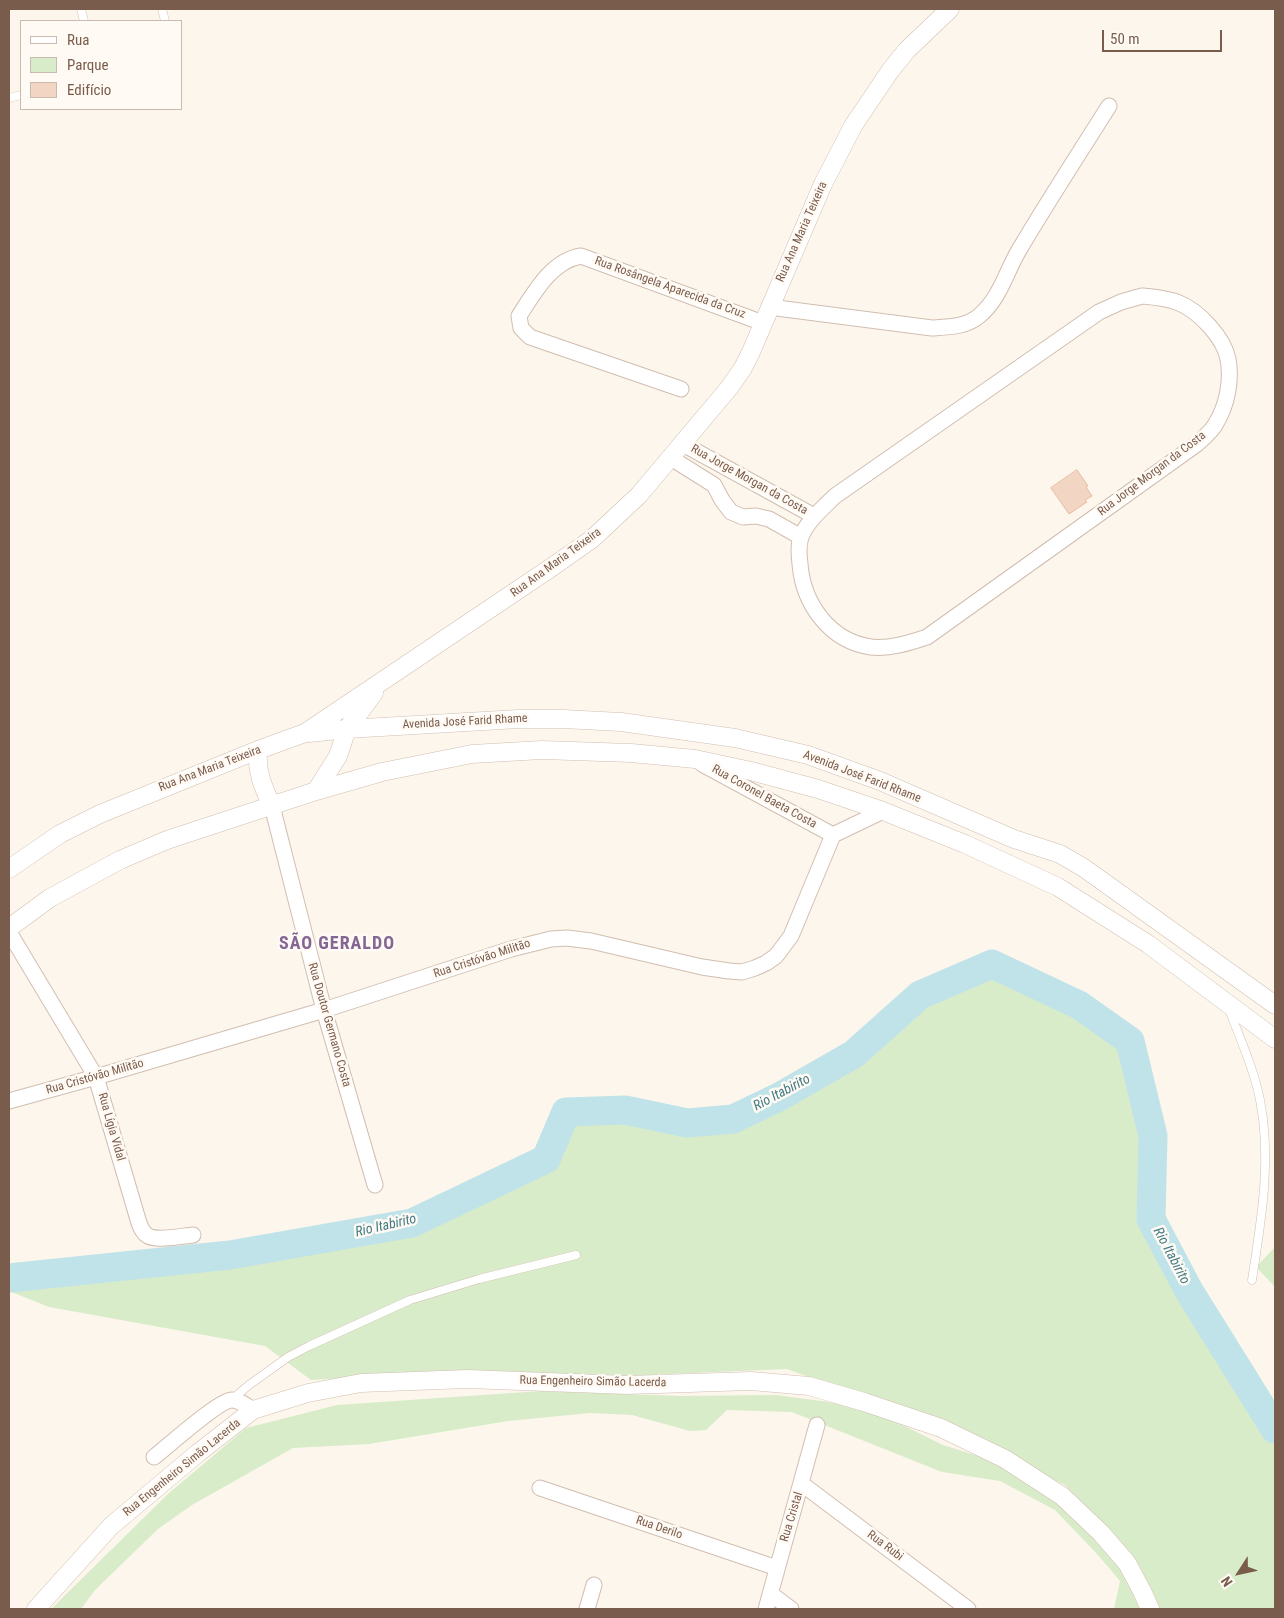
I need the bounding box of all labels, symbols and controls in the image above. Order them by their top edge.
legend [20,20,182,110]
scale bar [1104,20,1224,52]
text: 50 m [1110,30,1140,48]
text: Rua [67,31,89,49]
text: Parque [67,56,109,74]
text: Edifício [67,81,111,99]
street label: Rua Ana Maria Teixeira [773,180,831,284]
street label: Rua Rosângela Aparecida da Cruz [593,254,747,322]
street label: Rua Jorge Morgan da Costa [1095,429,1209,519]
street label: Rua Jorge Morgan da Costa [688,442,810,518]
street label: Rua Ana Maria Teixeira [508,525,604,601]
street label: Avenida José Farid Rhame [402,712,528,732]
street label: Rua Ana Maria Teixeira [157,743,263,795]
street label: Avenida José Farid Rhame [801,748,923,806]
street label: Rua Coronel Baeta Costa [709,762,819,832]
district label: SÃO GERALDO [278,933,396,955]
street label: Rua Cristóvão Militão [432,937,532,981]
street label: Rua Doutor Germano Costa [304,961,354,1089]
street label: Rua Cristóvão Militão [44,1056,146,1098]
water label: Rio Itabirito [751,1071,813,1115]
street label: Rua Lígia Vidal [94,1091,128,1163]
water label: Rio Itabirito [354,1211,418,1241]
water label: Rio Itabirito [1149,1225,1193,1287]
street label: Rua Engenheiro Simão Lacerda [520,1374,666,1390]
street label: Rua Engenheiro Simão Lacerda [120,1416,244,1520]
street label: Rua Cristal [778,1490,806,1544]
street label: Rua Derilo [634,1513,684,1543]
street label: Rua Rubi [864,1528,906,1564]
north arrow [1214,1548,1264,1598]
text: N [1218,1574,1236,1590]

